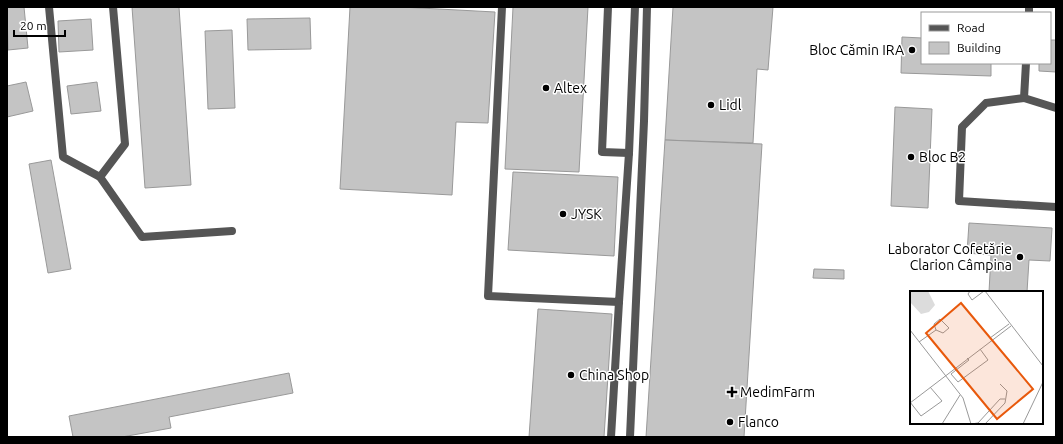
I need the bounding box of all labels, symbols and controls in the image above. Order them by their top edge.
scale bar [14,12,65,38]
legend [921,12,1051,64]
text: 20 m [20,19,47,32]
text: Road [957,21,985,34]
text: Building [957,41,1001,54]
place label: Bloc Cămin IRA [809,42,904,58]
marker: Bloc Cămin IRA [907,45,917,55]
place label: Altex [554,80,587,96]
marker: Altex [541,83,551,93]
place label: Lidl [719,97,742,113]
marker: Lidl [706,100,716,110]
place label: Bloc B2 [919,149,966,165]
marker: Bloc B2 [906,152,916,162]
place label: JYSK [571,206,602,222]
marker: JYSK [558,209,568,219]
place label: Laborator Cofetărie Clarion Câmpina [888,241,1012,273]
marker: Laborator Cofetărie Clarion Câmpina [1015,252,1025,262]
inset map [910,291,1043,424]
place label: China Shop [579,367,649,383]
marker: China Shop [566,370,576,380]
place label: MedimFarm [740,384,815,400]
marker: MedimFarm [727,387,737,397]
place label: Flanco [738,414,779,430]
marker: Flanco [725,417,735,427]

